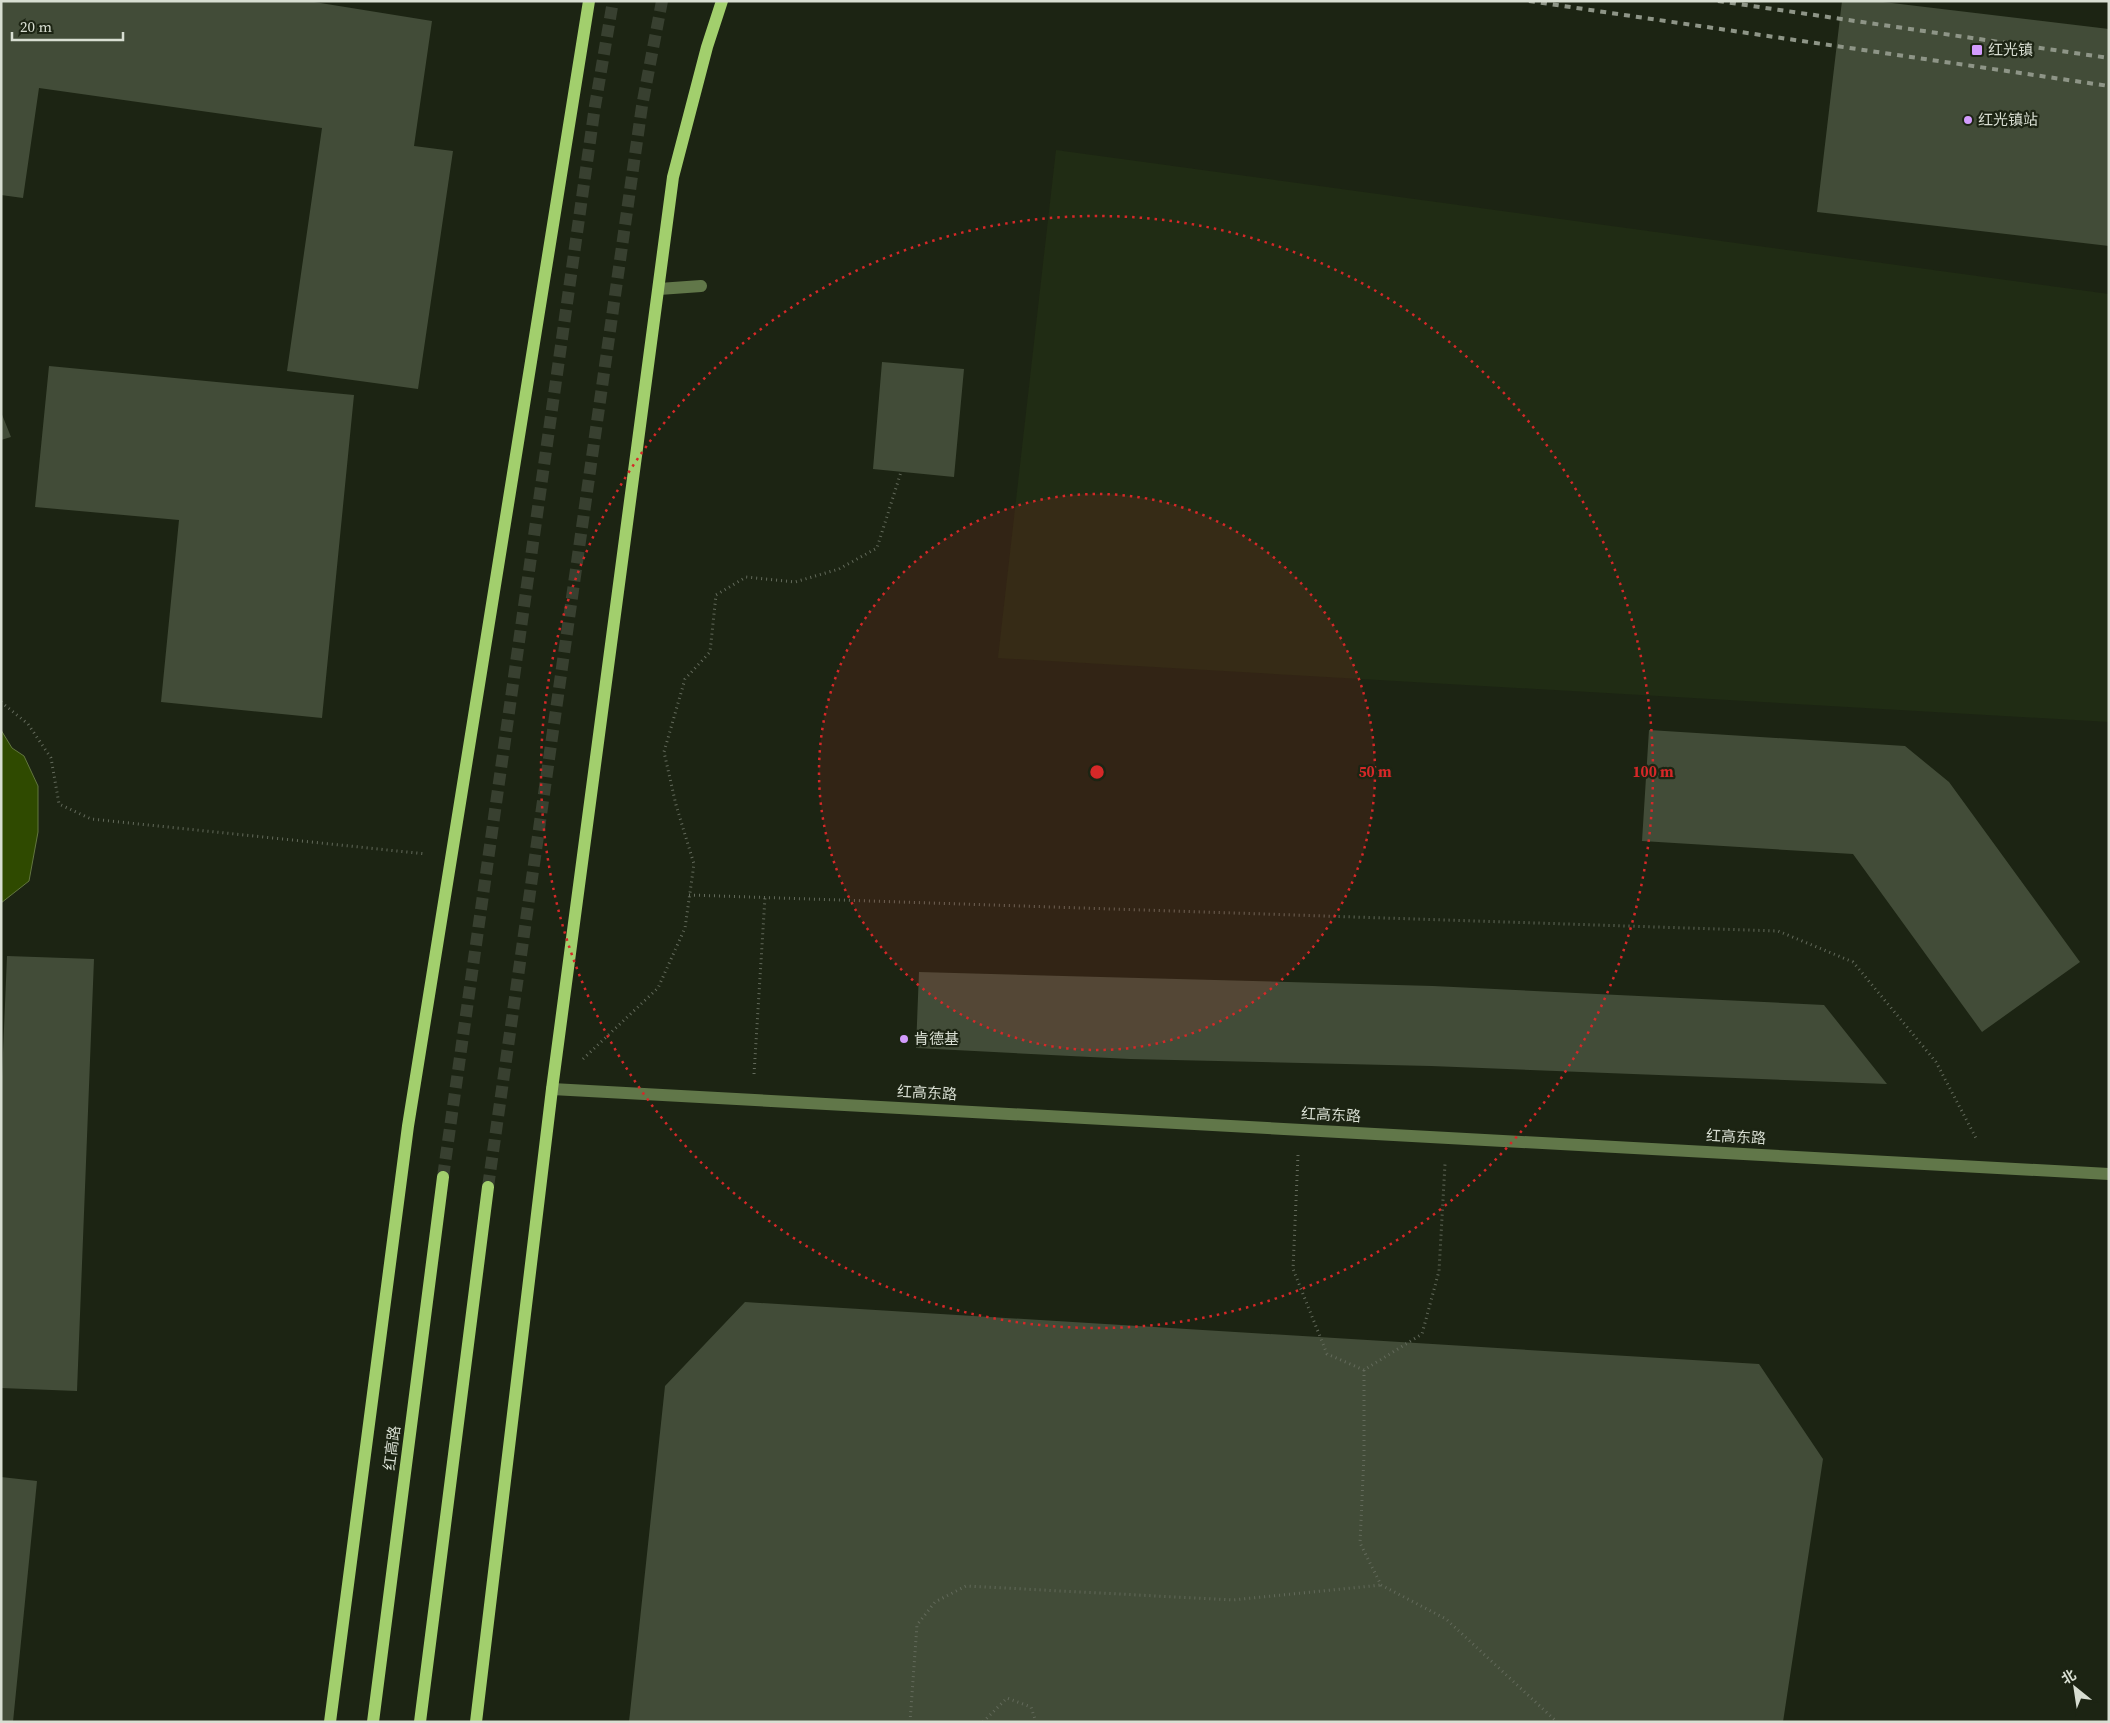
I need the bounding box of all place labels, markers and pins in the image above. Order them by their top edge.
place label: 红光镇 [1988,39,2033,60]
marker: 红光镇 [1970,43,1984,57]
place label: 红光镇站 [1978,109,2038,130]
marker: 红光镇站 [1962,114,1974,126]
centre of rings [1088,763,1106,781]
place label: 肯德基 [914,1028,959,1049]
marker: 肯德基 [898,1033,910,1045]

